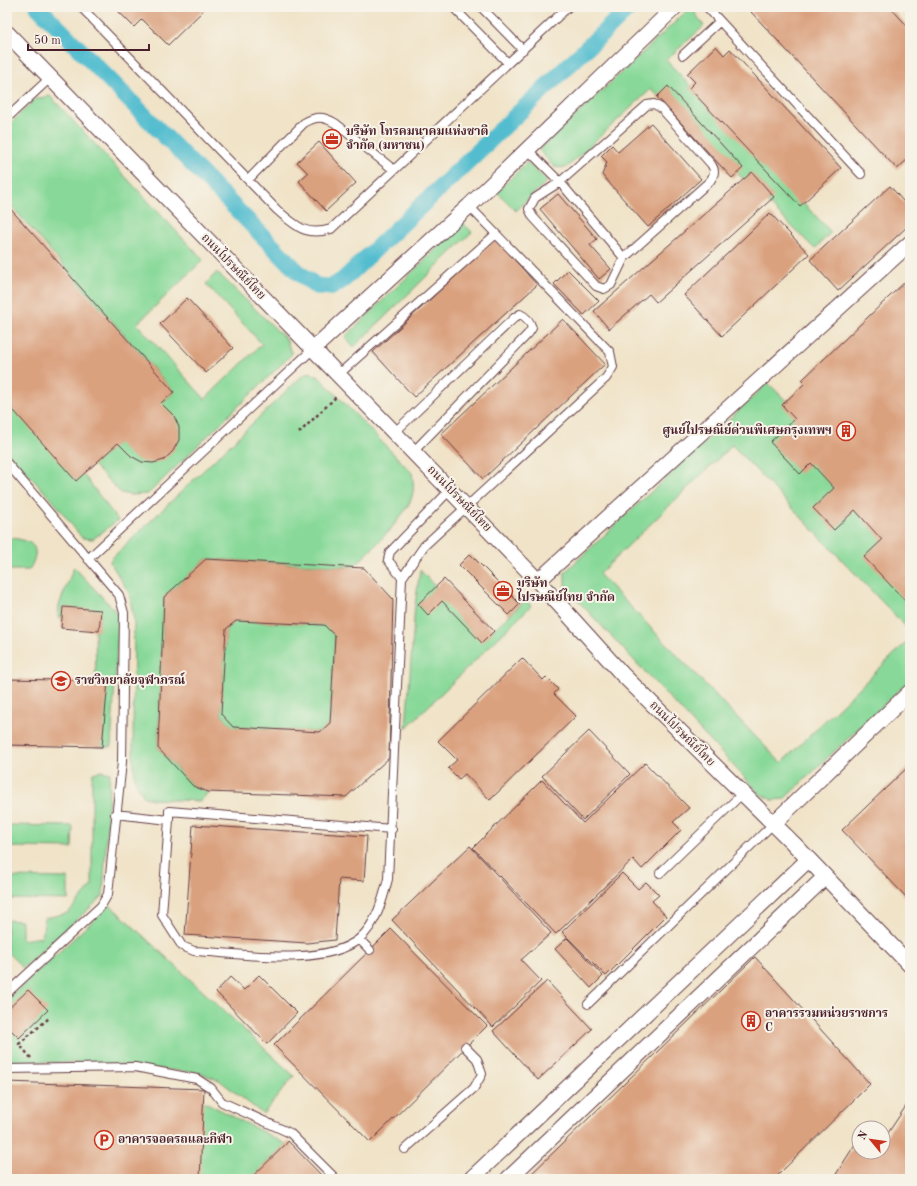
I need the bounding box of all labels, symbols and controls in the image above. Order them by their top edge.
scale bar [28,26,149,52]
text: 50 m [34,34,61,47]
place label: บริษัท โทรคมนาคมแห่งชาติ จำกัด (มหาชน) [346,122,488,152]
office icon: บริษัท โทรคมนาคมแห่งชาติ จำกัด (มหาชน) [321,128,343,150]
street label: ถนนไปรษณีย์ไทย [199,229,270,302]
building icon: ศูนย์ไปรษณีย์ด่วนพิเศษกรุงเทพฯ [835,420,857,442]
place label: ศูนย์ไปรษณีย์ด่วนพิเศษกรุงเทพฯ [662,421,832,438]
street label: ถนนไปรษณีย์ไทย [425,461,496,534]
place label: บริษัท ไปรษณีย์ไทย จำกัด [516,576,615,604]
office icon: บริษัท ไปรษณีย์ไทย จำกัด [492,580,514,602]
school or university icon: ราชวิทยาลัยจุฬาภรณ์ [50,670,72,692]
place label: ราชวิทยาลัยจุฬาภรณ์ [75,672,186,688]
street label: ถนนไปรษณีย์ไทย [647,696,720,769]
place label: อาคารรวมหน่วยราชการ C [765,1006,888,1034]
building icon: อาคารรวมหน่วยราชการ C [740,1010,762,1032]
north arrow [851,1120,891,1160]
parking icon: อาคารจอดรถและกีฬา [93,1129,115,1151]
text: N [857,1129,871,1142]
place label: อาคารจอดรถและกีฬา [118,1132,232,1146]

